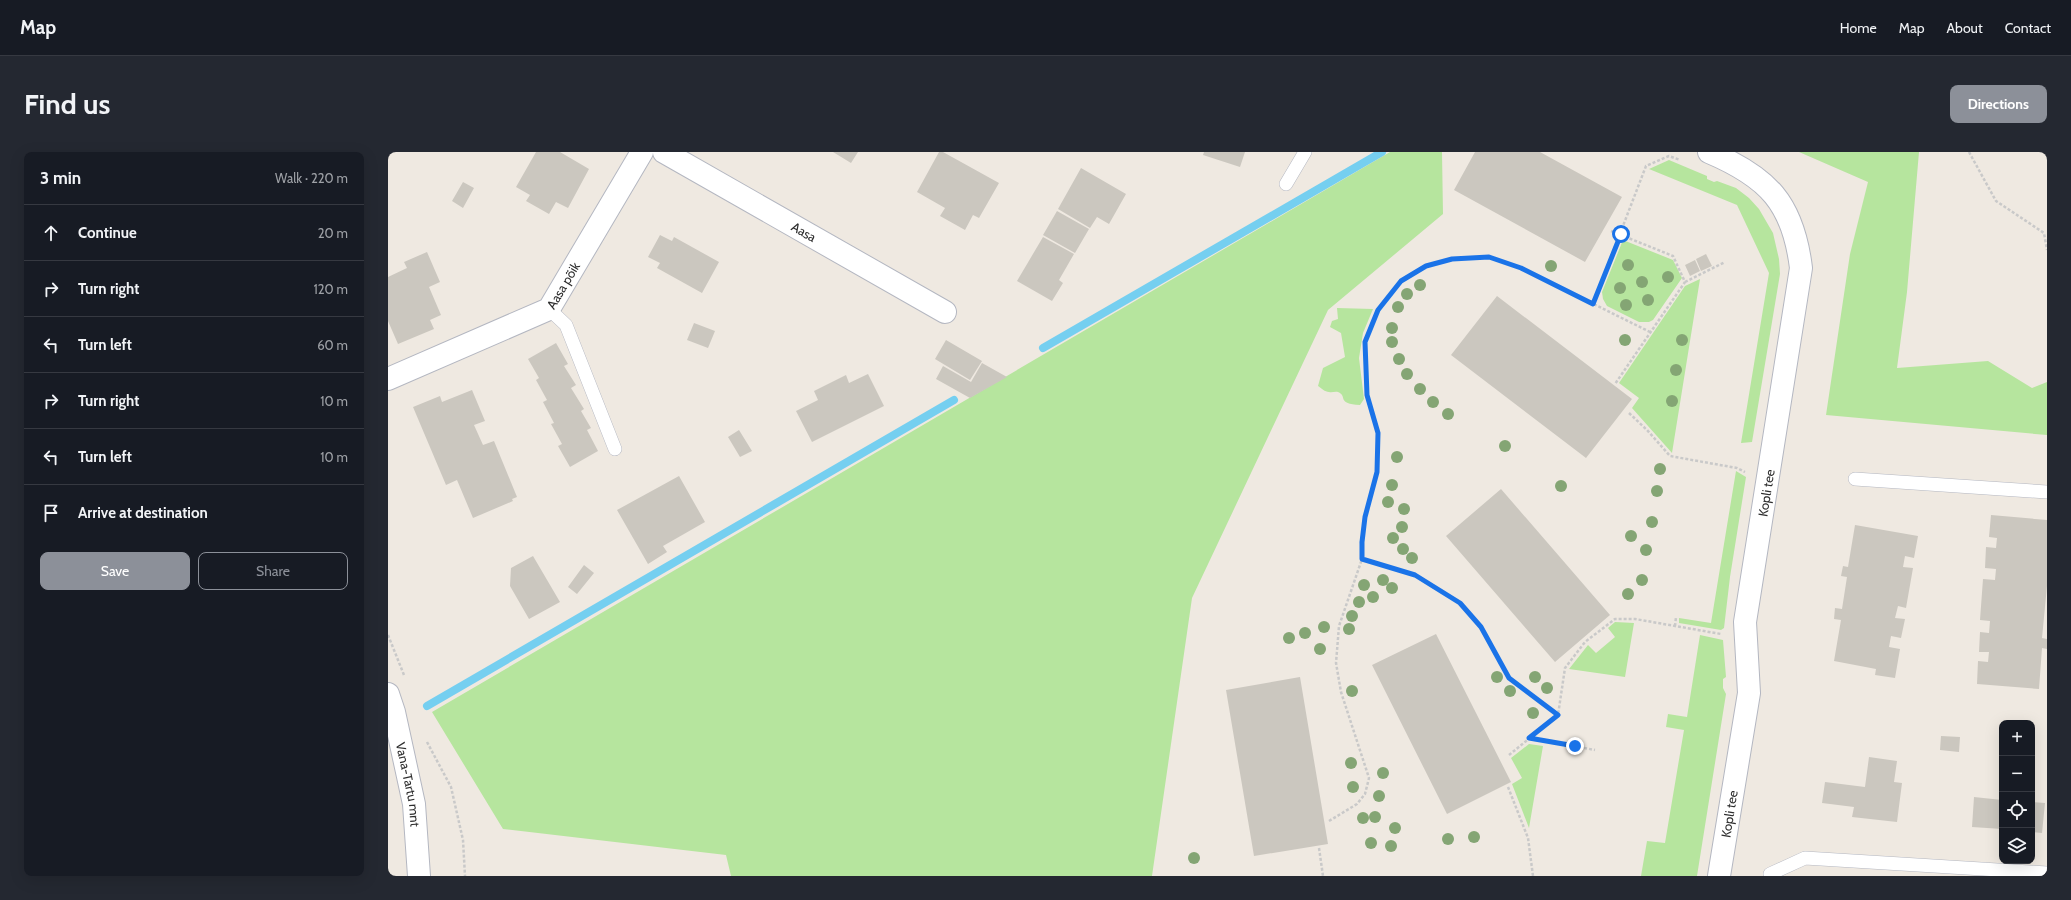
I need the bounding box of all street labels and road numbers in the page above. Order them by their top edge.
street label: Aasa [789,218,820,245]
street label: Aasa põik [543,259,583,312]
street label: Kopli tee [1754,468,1778,518]
street label: Vana-Tartu mnt [393,741,424,828]
street label: Kopli tee [1717,789,1741,839]

